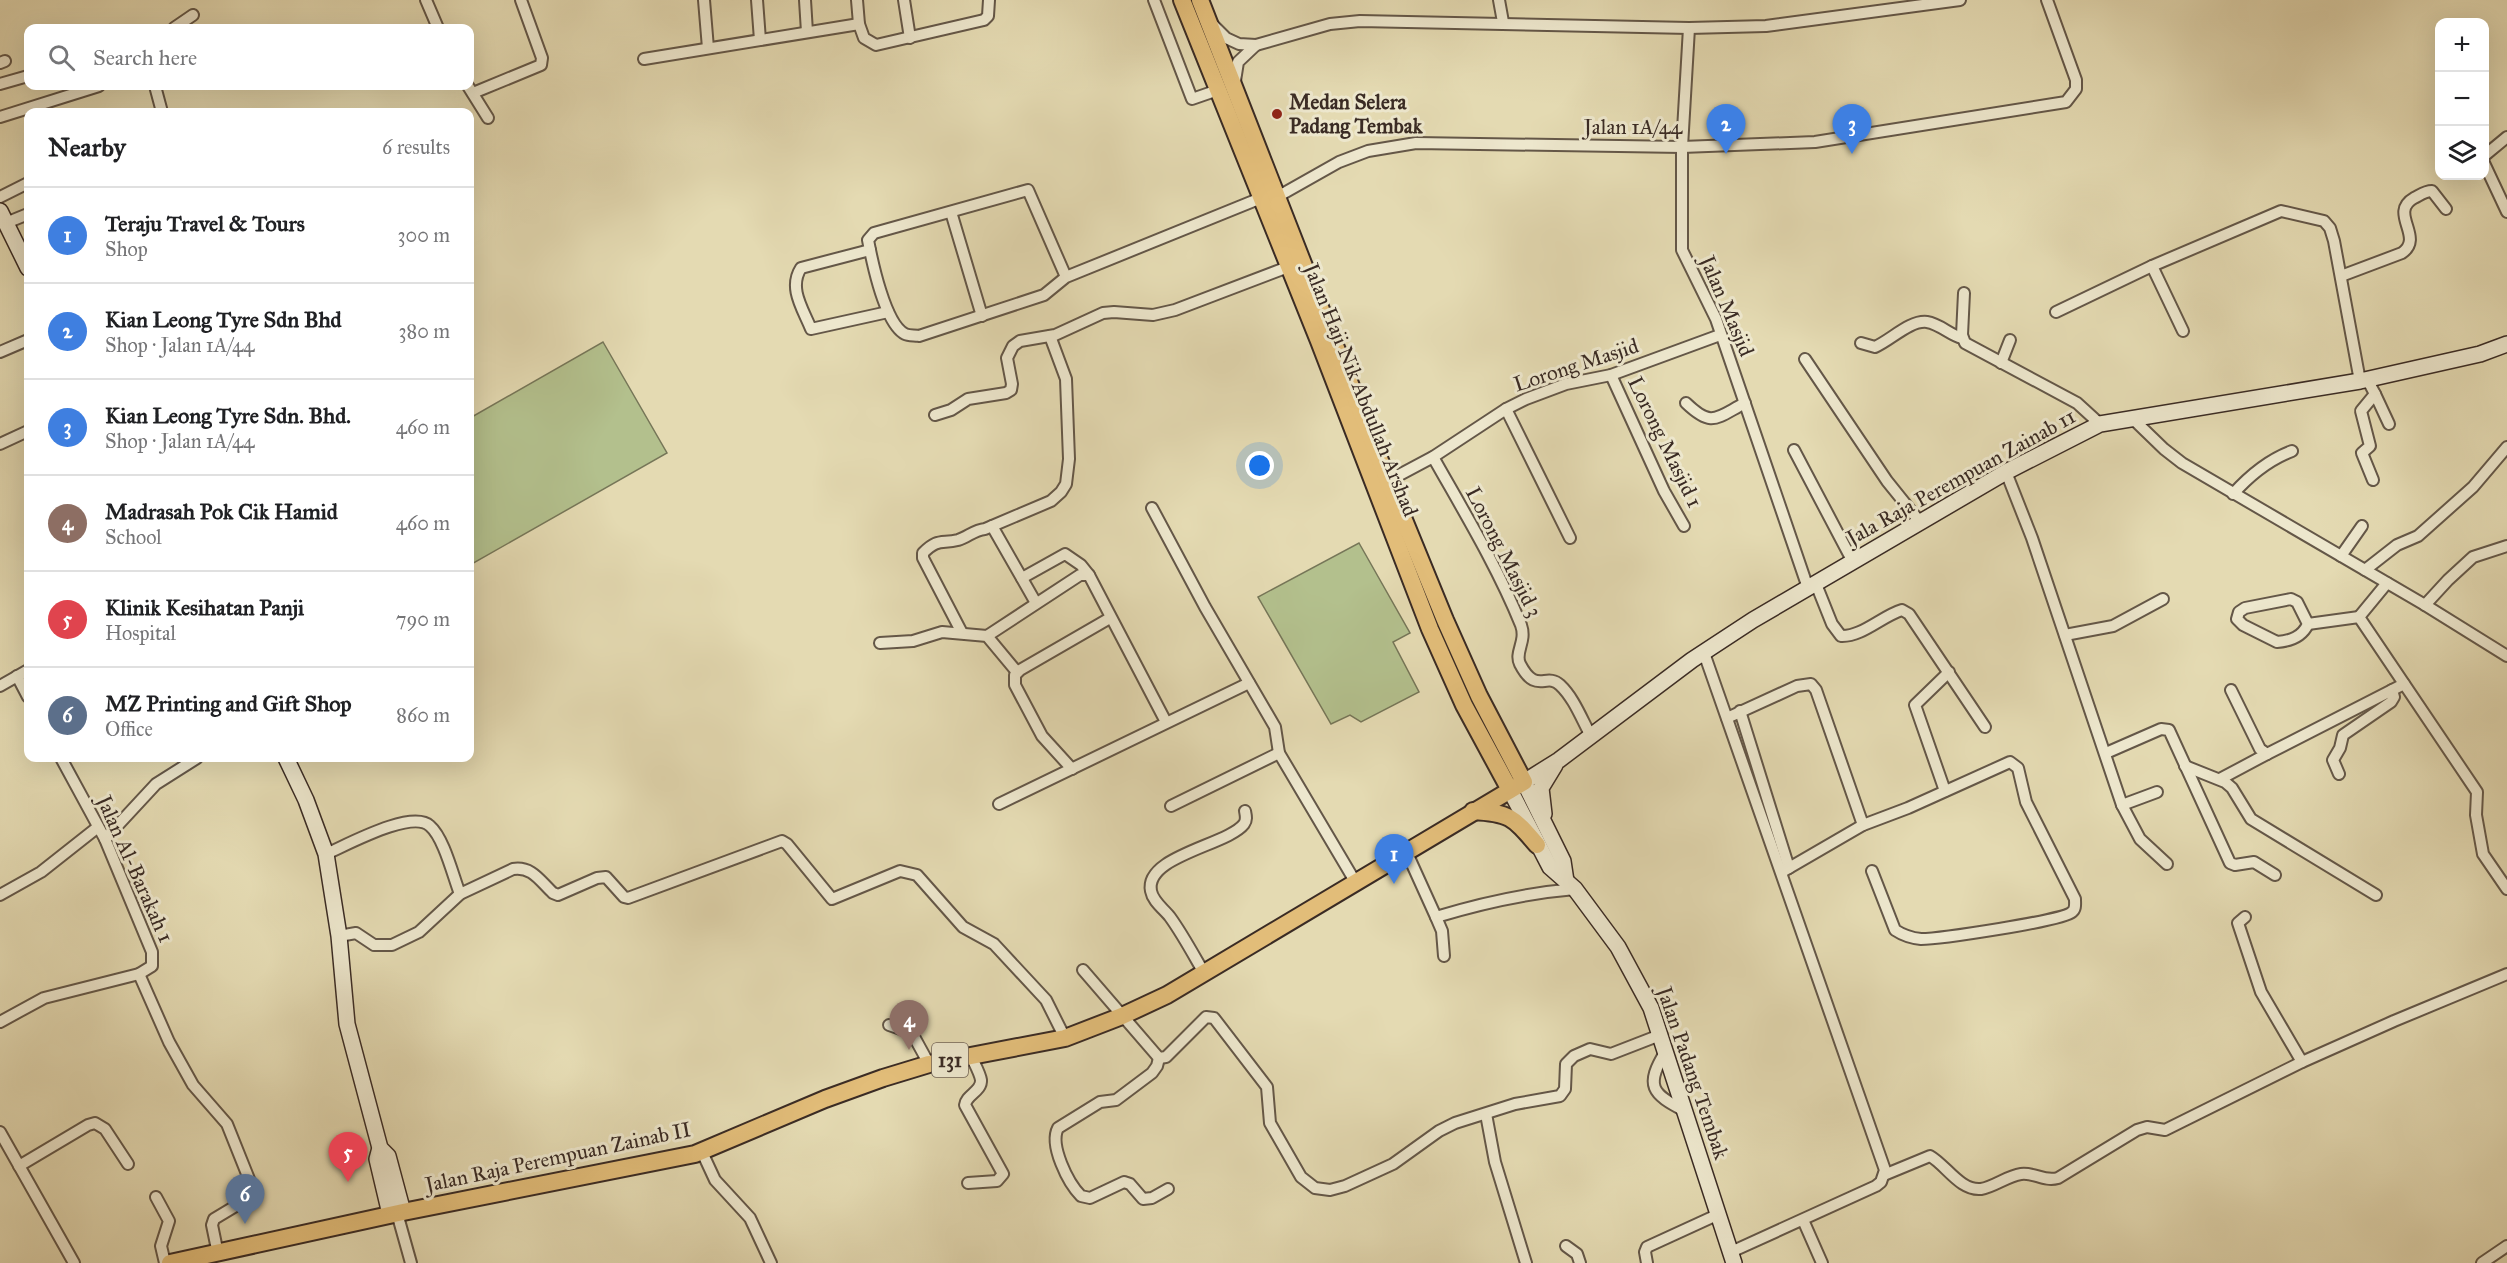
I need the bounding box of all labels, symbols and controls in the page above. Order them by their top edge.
map controls [2435,18,2489,180]
button: + [2435,18,2489,72]
search box [24,24,474,90]
icon: search [45,41,78,74]
text: Search here [93,44,197,71]
button: − [2435,72,2489,126]
place label: Medan Selera Padang Tembak [1289,89,1424,139]
pin: 2 [1706,104,1746,154]
pin: 3 [1832,104,1872,154]
marker: Medan Selera Padang Tembak [1270,107,1284,121]
street label: Jalan 1A/44 [1582,114,1683,140]
button: layers [2435,126,2489,180]
text: Nearby [48,131,126,163]
text: 6 results [382,135,450,159]
text: Teraju Travel & Tours [105,210,305,237]
text: 1 [64,223,71,247]
text: 300 m [398,223,450,247]
text: Shop [105,237,148,261]
street label: Jalan Masjid [1693,250,1760,361]
street label: Jalan Haji Nik Abdullah Arshad [1297,258,1424,521]
text: Kian Leong Tyre Sdn Bhd [105,306,342,333]
text: 2 [63,319,72,343]
text: 380 m [399,319,450,343]
street label: Lorong Masjid [1510,332,1642,397]
text: Shop · Jalan 1A/44 [105,333,254,357]
street label: Lorong Masjid 1 [1622,372,1708,512]
text: Kian Leong Tyre Sdn. Bhd. [105,402,351,429]
street label: Jala Raja Perempuan Zainab 11 [1840,403,2080,552]
text: 3 [64,415,72,439]
text: 460 m [396,415,450,439]
text: Shop · Jalan 1A/44 [105,429,254,453]
your location [1245,451,1274,480]
street label: Lorong Masjid 3 [1460,482,1548,622]
text: Madrasah Pok Cik Hamid [105,498,338,525]
text: 4 [62,511,73,535]
text: 460 m [396,511,450,535]
text: School [105,525,162,549]
text: Klinik Kesihatan Panji [105,594,304,621]
text: 5 [63,607,72,631]
text: 790 m [396,607,450,631]
text: Hospital [105,621,176,645]
text: MZ Printing and Gift Shop [105,690,352,717]
text: 6 [62,703,73,727]
text: 860 m [396,703,450,727]
text: Office [105,717,153,741]
street label: Jalan Al-Barakah 1 [90,790,179,947]
pin: 1 [1374,834,1414,884]
street label: Jalan Padang Tembak [1651,981,1735,1163]
pin: 4 [890,1000,928,1050]
road number: 131 [932,1043,968,1077]
street label: Jalan Raja Perempuan Zainab II [421,1116,693,1198]
pin: 5 [328,1132,368,1182]
pin: 6 [226,1174,264,1224]

